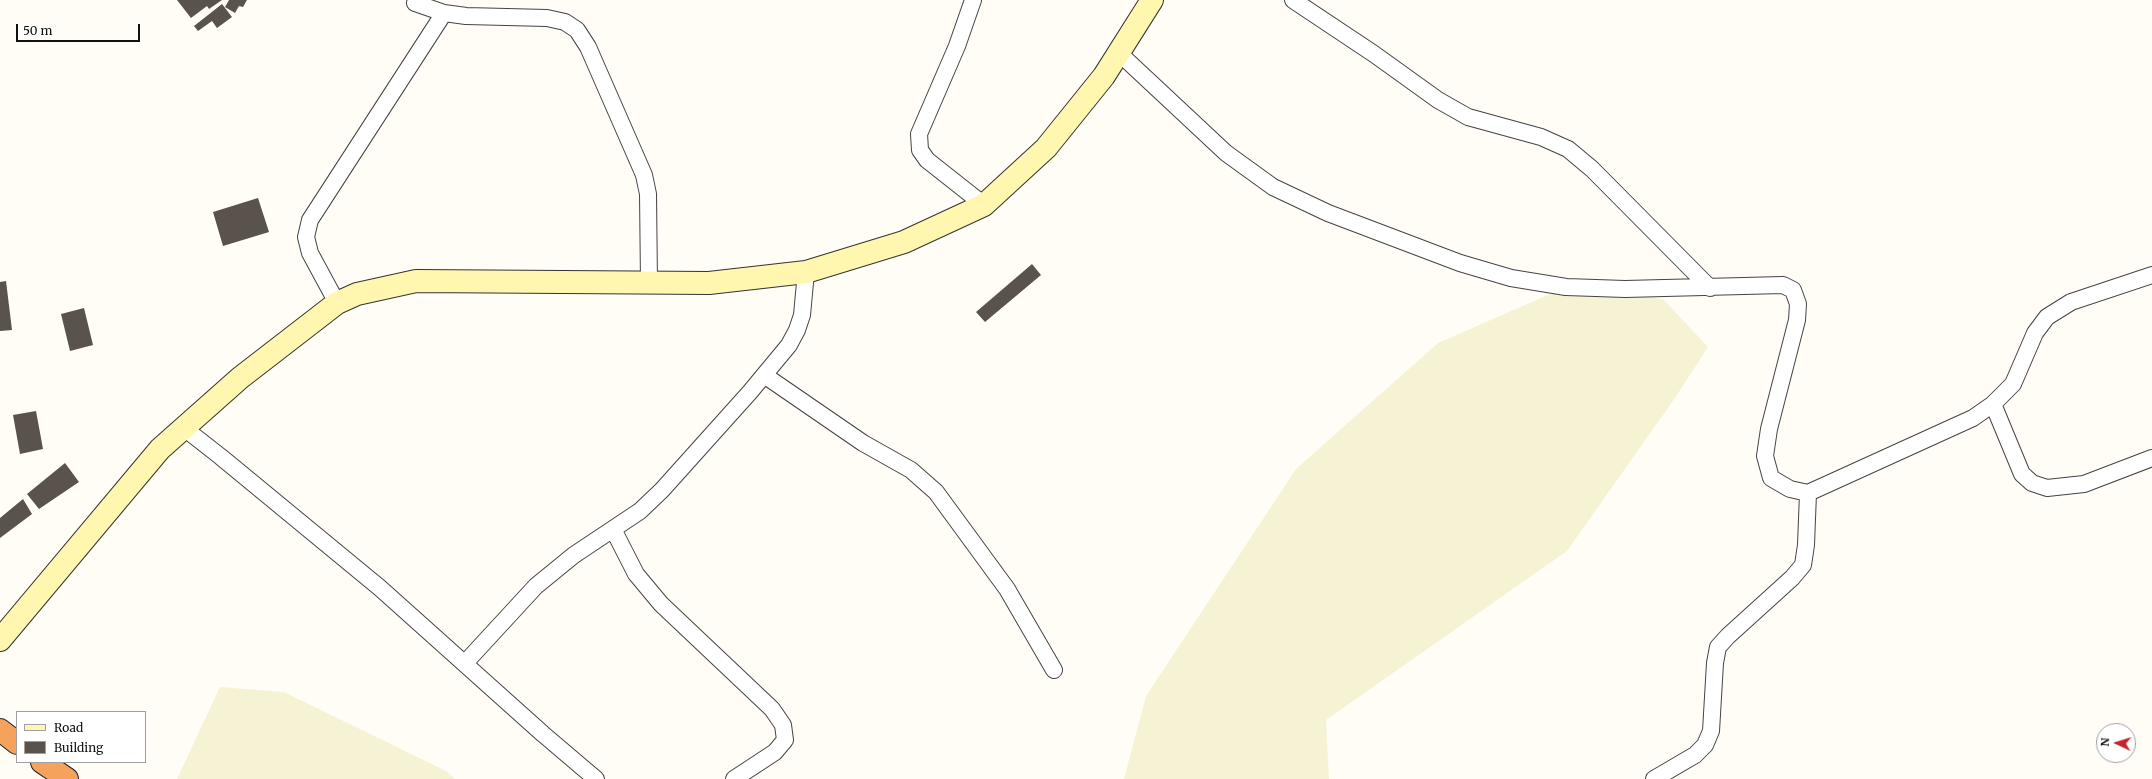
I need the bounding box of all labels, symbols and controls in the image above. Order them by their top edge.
scale bar [18,16,142,42]
text: 50 m [23,23,52,38]
legend [16,711,146,763]
text: Road [54,720,83,735]
north arrow [2096,723,2136,763]
text: N [2098,737,2112,747]
text: Building [54,740,103,755]

